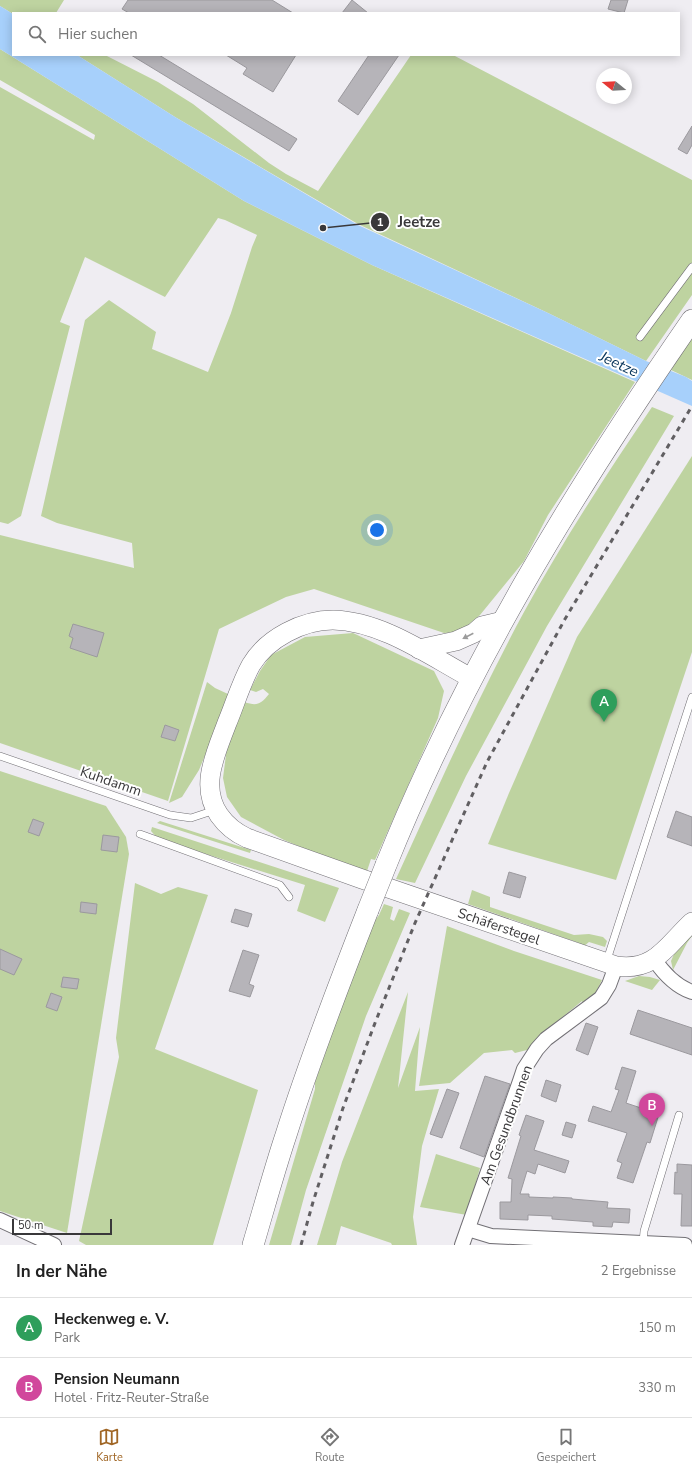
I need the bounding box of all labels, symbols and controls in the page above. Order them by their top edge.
search box [12,12,680,56]
icon: search [26,23,48,45]
text: Hier suchen [58,24,138,44]
north arrow [596,68,632,104]
callout: Jeetze [370,209,448,236]
text: Jeetze [397,212,440,232]
text: 1 [376,214,384,230]
water label: Jeetze [595,346,642,382]
your location [367,520,387,540]
one-way arrow [462,633,473,639]
pin: A [591,689,617,722]
street label: Kuhdamm [78,762,144,801]
street label: Schäferstegel [455,903,543,950]
street label: Am Gesundbrunnen [476,1063,537,1188]
pin: B [639,1093,665,1126]
scale bar [12,1217,112,1236]
text: 50 m [18,1218,43,1233]
text: In der Nähe [16,1260,107,1283]
text: 2 Ergebnisse [601,1262,676,1280]
text: Heckenweg e. V. [54,1309,169,1329]
text: A [24,1319,34,1337]
text: 150 m [638,1319,676,1337]
text: Park [54,1329,80,1347]
text: Pension Neumann [54,1369,180,1389]
text: B [25,1379,33,1397]
text: 330 m [638,1379,676,1397]
text: Hotel · Fritz-Reuter-Straße [54,1389,209,1407]
tab: Karte [96,1426,123,1465]
tab: Route [315,1426,344,1465]
tab: Gespeichert [537,1426,596,1465]

